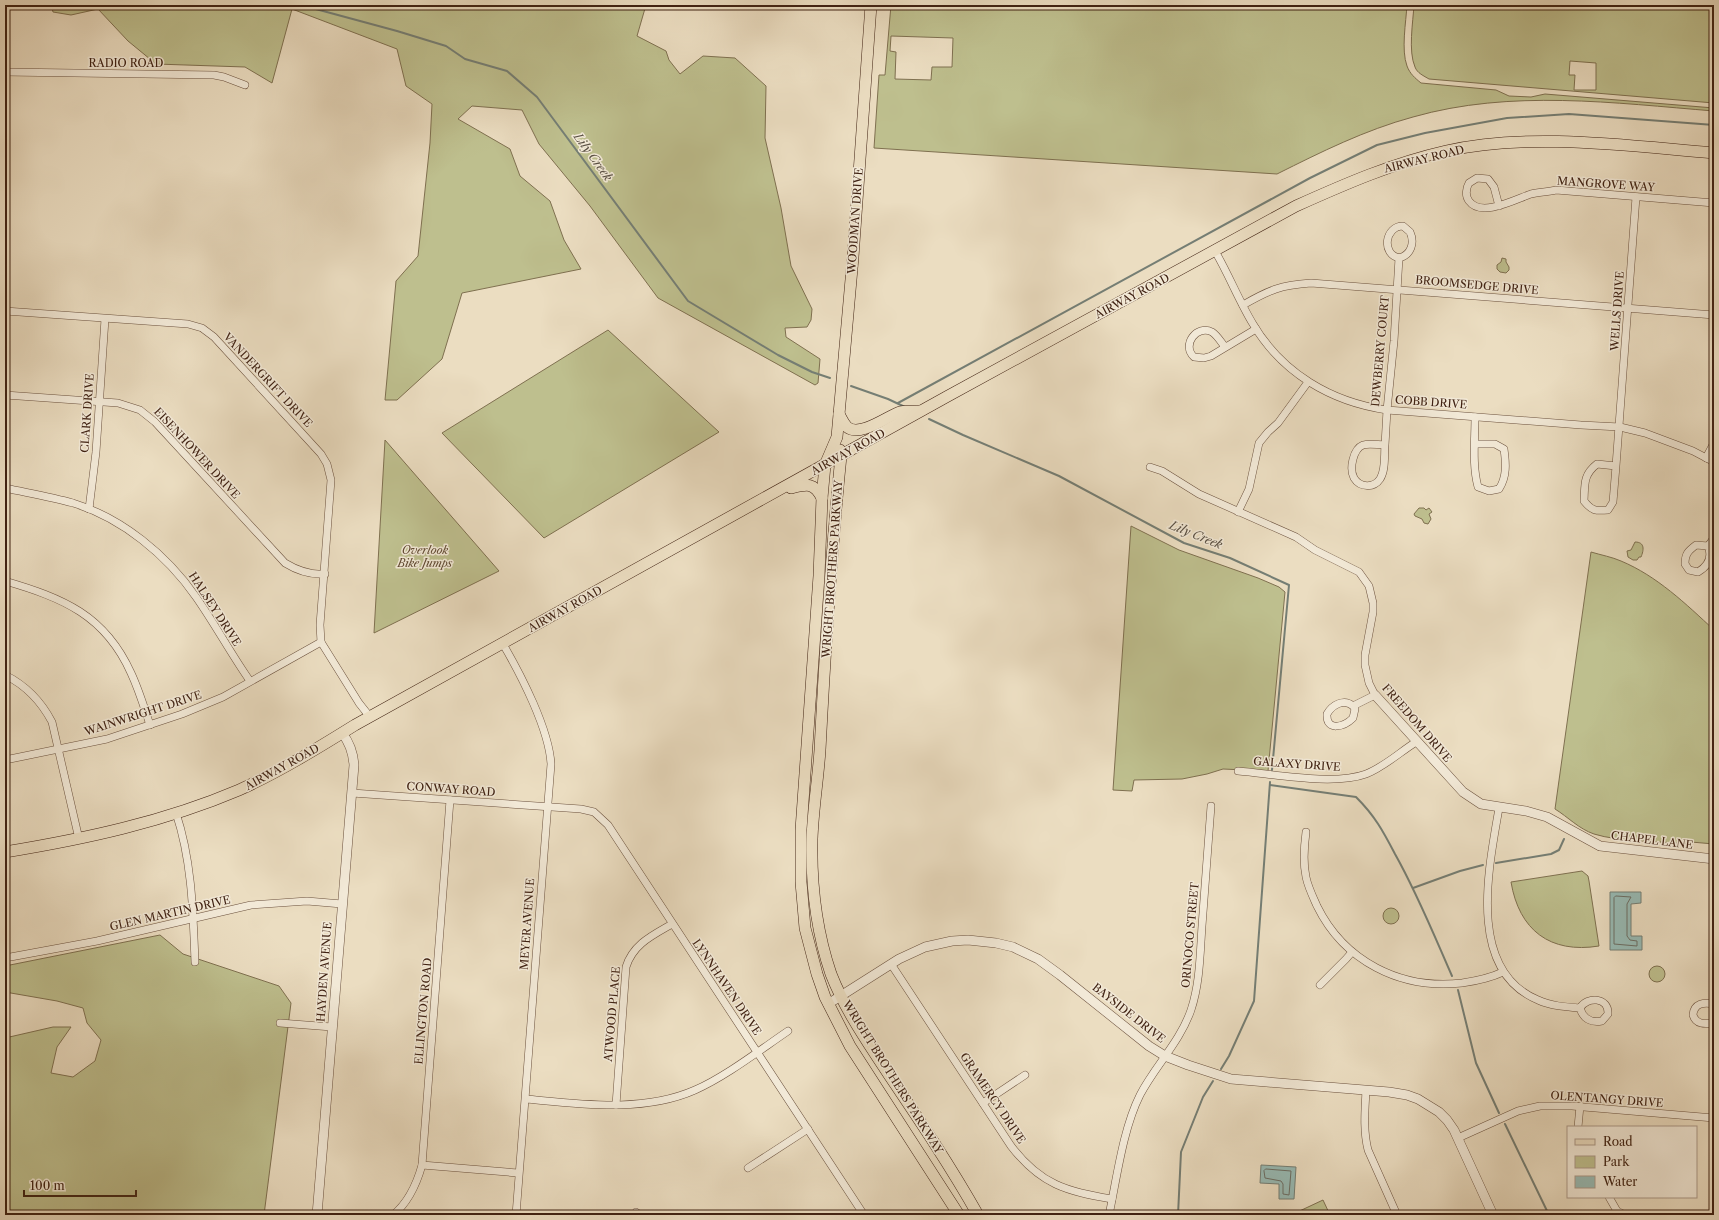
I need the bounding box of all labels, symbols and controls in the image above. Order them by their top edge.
street label: RADIO ROAD [89,56,164,70]
water label: Lily Creek [570,129,616,184]
street label: AIRWAY ROAD [1381,142,1466,176]
street label: WOODMAN DRIVE [844,167,866,276]
street label: MANGROVE WAY [1557,174,1656,194]
street label: AIRWAY ROAD [1091,270,1172,322]
street label: WELLS DRIVE [1607,270,1627,352]
street label: BROOMSEDGE DRIVE [1415,273,1540,297]
street label: DEWBERRY COURT [1368,294,1392,407]
street label: VANDERGRIFT DRIVE [220,329,316,430]
street label: CLARK DRIVE [77,372,97,453]
street label: COBB DRIVE [1394,392,1468,412]
street label: EISENHOWER DRIVE [151,404,243,502]
street label: AIRWAY ROAD [808,426,888,479]
street label: WRIGHT BROTHERS PARKWAY [819,479,845,660]
water label: Lily Creek [1167,517,1226,552]
park label: Overlook Bike Jumps [397,543,453,570]
street label: HALSEY DRIVE [186,569,244,649]
street label: AIRWAY ROAD [525,583,605,636]
street label: FREEDOM DRIVE [1379,681,1455,765]
street label: WAINWRIGHT DRIVE [82,687,204,739]
street label: AIRWAY ROAD [242,741,322,794]
street label: GALAXY DRIVE [1253,754,1342,774]
street label: CONWAY ROAD [406,779,496,799]
street label: CHAPEL LANE [1610,828,1694,852]
street label: MEYER AVENUE [517,877,537,970]
street label: ORINOCO STREET [1178,881,1202,989]
street label: GLEN MARTIN DRIVE [108,892,232,934]
street label: HAYDEN AVENUE [314,921,335,1023]
street label: LYNNHAVEN DRIVE [690,936,765,1038]
street label: ELLINGTON ROAD [411,957,435,1065]
street label: ATWOOD PLACE [601,965,623,1063]
street label: BAYSIDE DRIVE [1090,980,1169,1046]
street label: WRIGHT BROTHERS PARKWAY [839,997,946,1157]
street label: GRAMERCY DRIVE [957,1050,1029,1147]
street label: OLENTANGY DRIVE [1550,1088,1664,1110]
legend [1567,1126,1697,1198]
text: Road [1603,1134,1633,1149]
text: Park [1603,1154,1630,1169]
scale bar [24,1172,136,1198]
text: Water [1602,1174,1637,1189]
text: 100 m [30,1178,65,1193]

